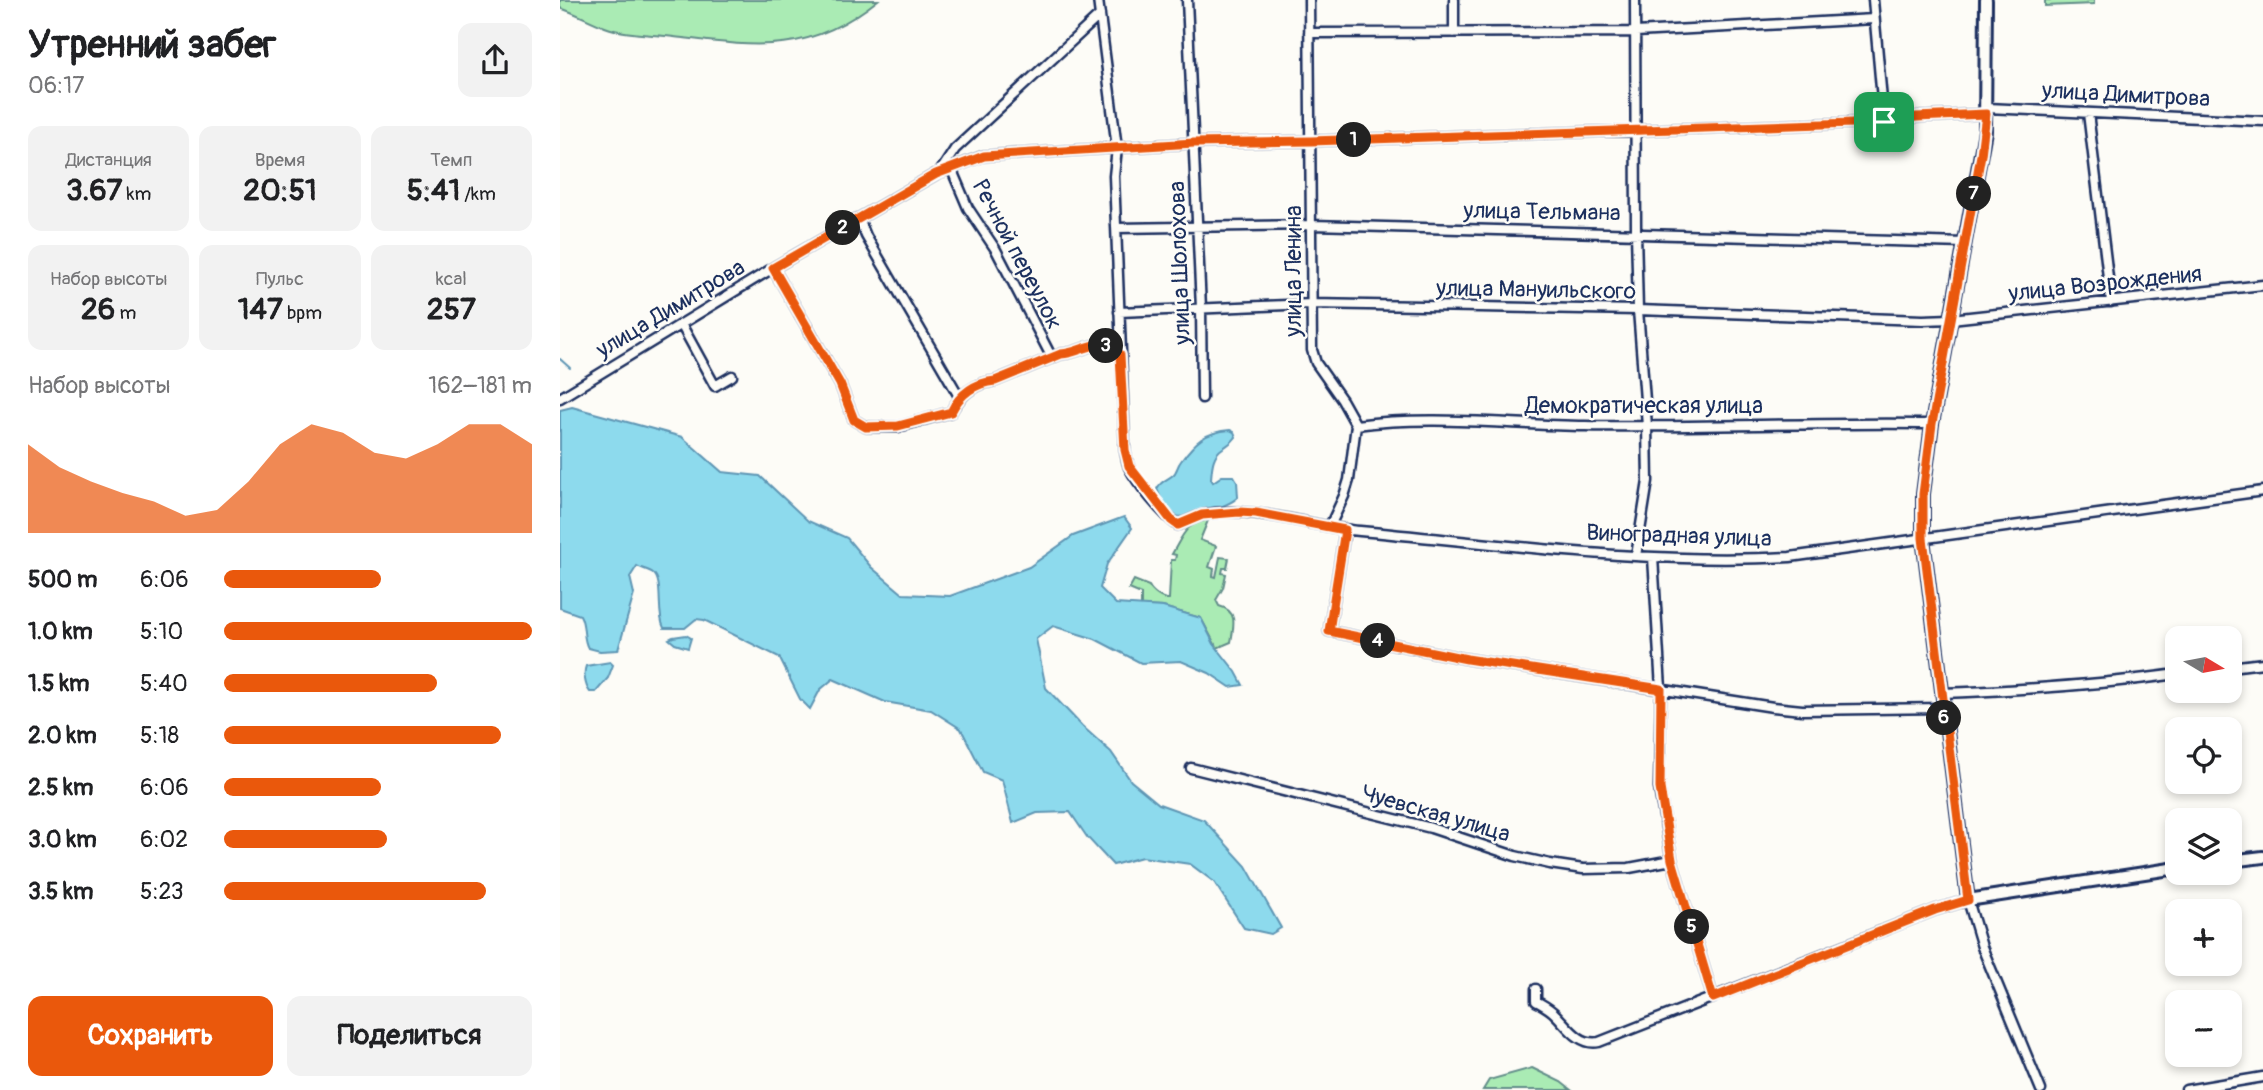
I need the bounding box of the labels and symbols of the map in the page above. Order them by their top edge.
street label: улица Димитрова [2040,76,2211,113]
pin [1854,92,1914,152]
pin: 1 [1336,122,1372,158]
street label: Речной переулок [966,174,1069,334]
pin: 7 [1956,176,1992,212]
street label: улица Шолохова [1162,181,1197,346]
street label: улица Тельмана [1462,196,1621,227]
street label: улица Ленина [1279,205,1308,338]
pin: 2 [826,210,860,246]
street label: улица Димитрова [590,253,750,365]
street label: улица Возрождения [2006,259,2203,308]
street label: улица Мануильского [1435,273,1636,306]
pin: 3 [1088,328,1124,364]
street label: Демократическая улица [1524,391,1763,420]
street label: Виноградная улица [1586,518,1772,553]
pin: 4 [1360,624,1396,658]
north arrow [2165,626,2242,704]
pin: 6 [1926,700,1962,736]
street label: Чуевская улица [1358,778,1514,849]
pin: 5 [1674,909,1710,944]

